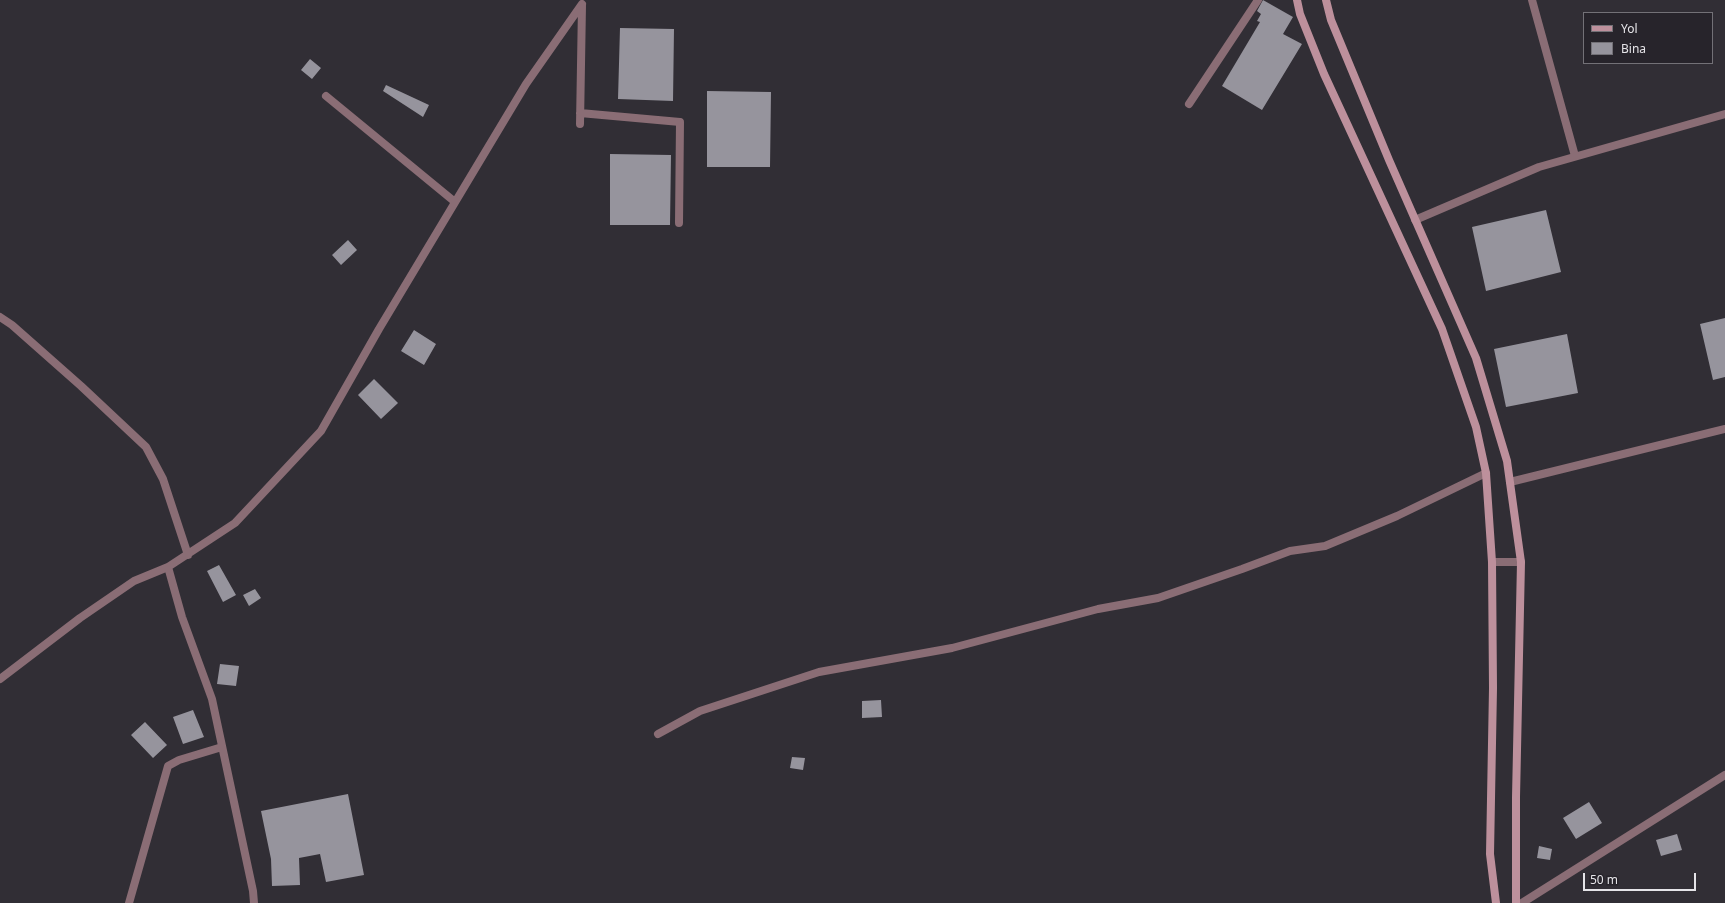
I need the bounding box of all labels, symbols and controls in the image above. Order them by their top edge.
legend [1583,12,1713,64]
text: Yol [1621,20,1638,37]
text: Bina [1621,40,1646,57]
scale bar [1585,865,1698,891]
text: 50 m [1590,871,1618,888]

